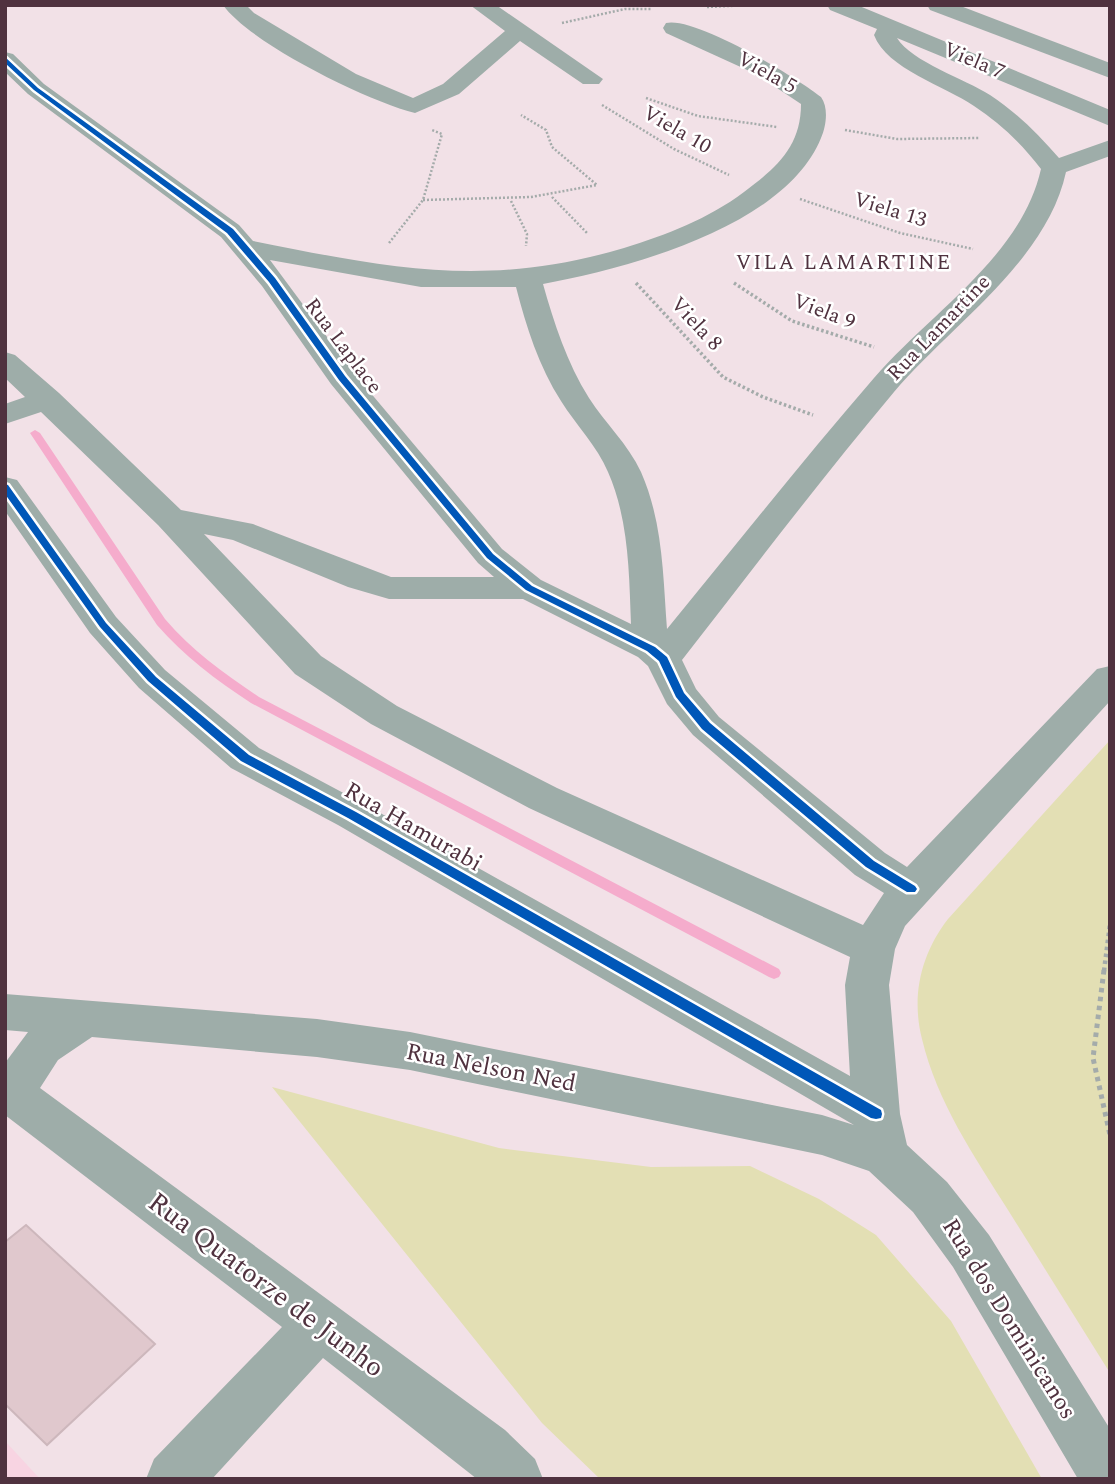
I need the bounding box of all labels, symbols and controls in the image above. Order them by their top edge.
street label: Viela 7 [938,34,1010,88]
street label: Viela 5 [731,43,803,103]
street label: Viela 10 [637,97,717,163]
street label: Viela 13 [849,184,931,236]
district label: VILA LAMARTINE [736,247,952,279]
street label: Rua Lamartine [880,267,998,389]
street label: Viela 9 [788,286,860,338]
street label: Viela 8 [662,290,730,358]
street label: Rua Laplace [296,291,390,401]
street label: Rua Hamurabi [337,773,489,881]
street label: Rua Nelson Ned [403,1034,579,1102]
street label: Rua Quatorze de Junho [138,1181,394,1389]
street label: Rua dos Dominicanos [932,1211,1086,1427]

